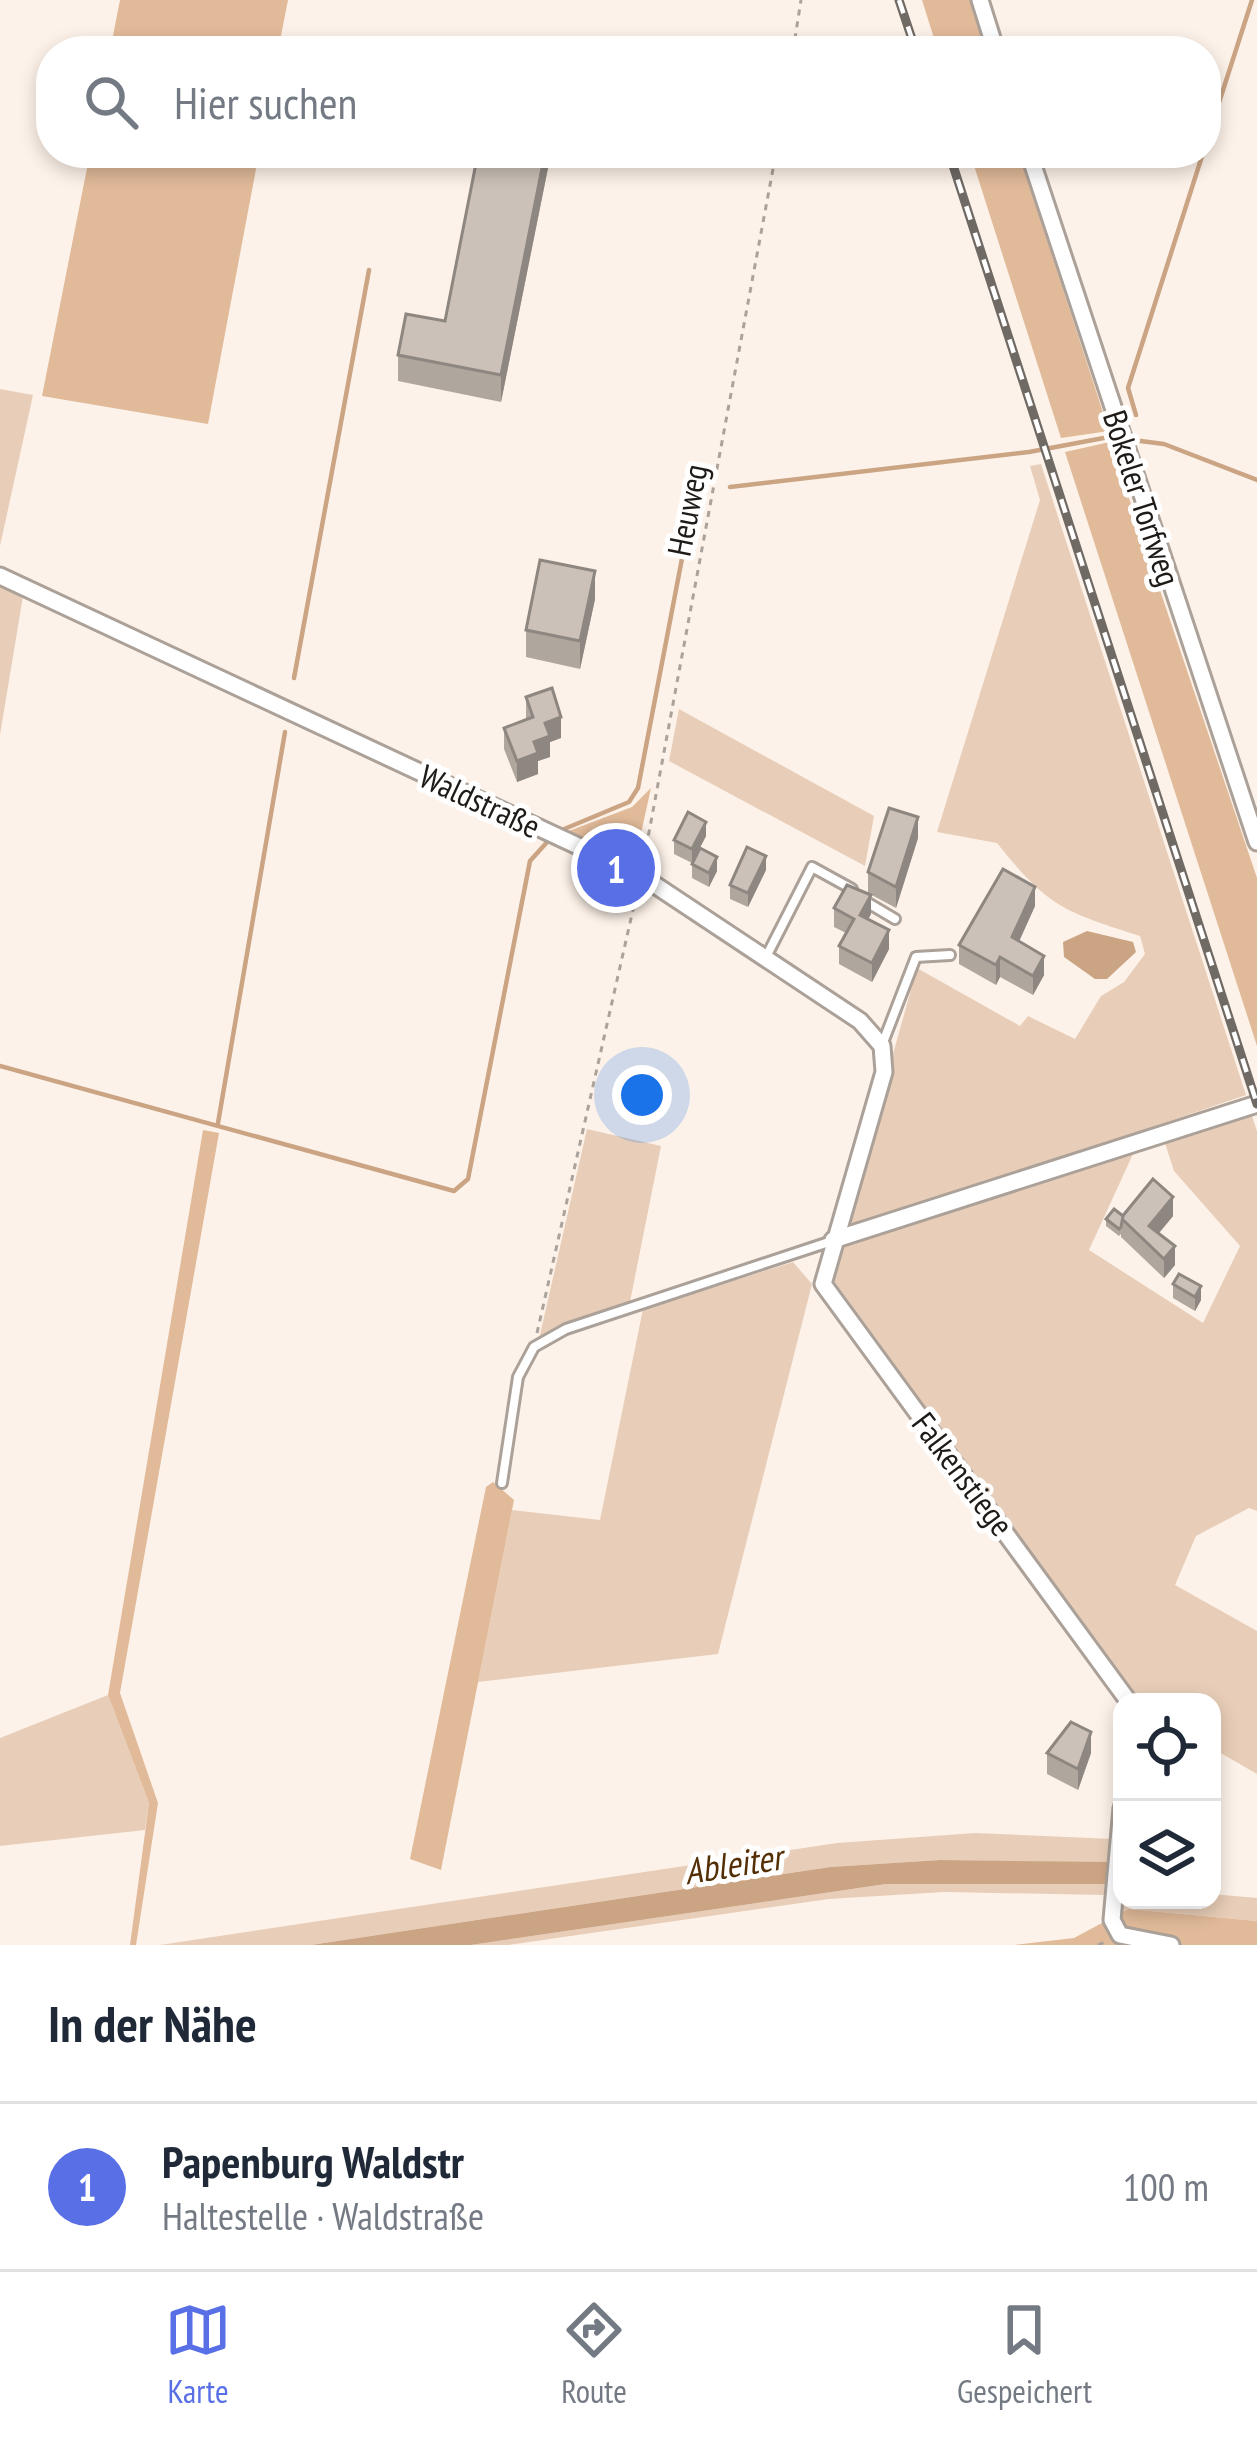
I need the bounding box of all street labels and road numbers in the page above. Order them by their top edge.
street label: Bokeler Torfweg [1094,404,1191,591]
street label: Heuweg [657,460,716,559]
street label: Waldstraße [413,754,547,847]
street label: Falkenstiege [903,1403,1024,1544]

